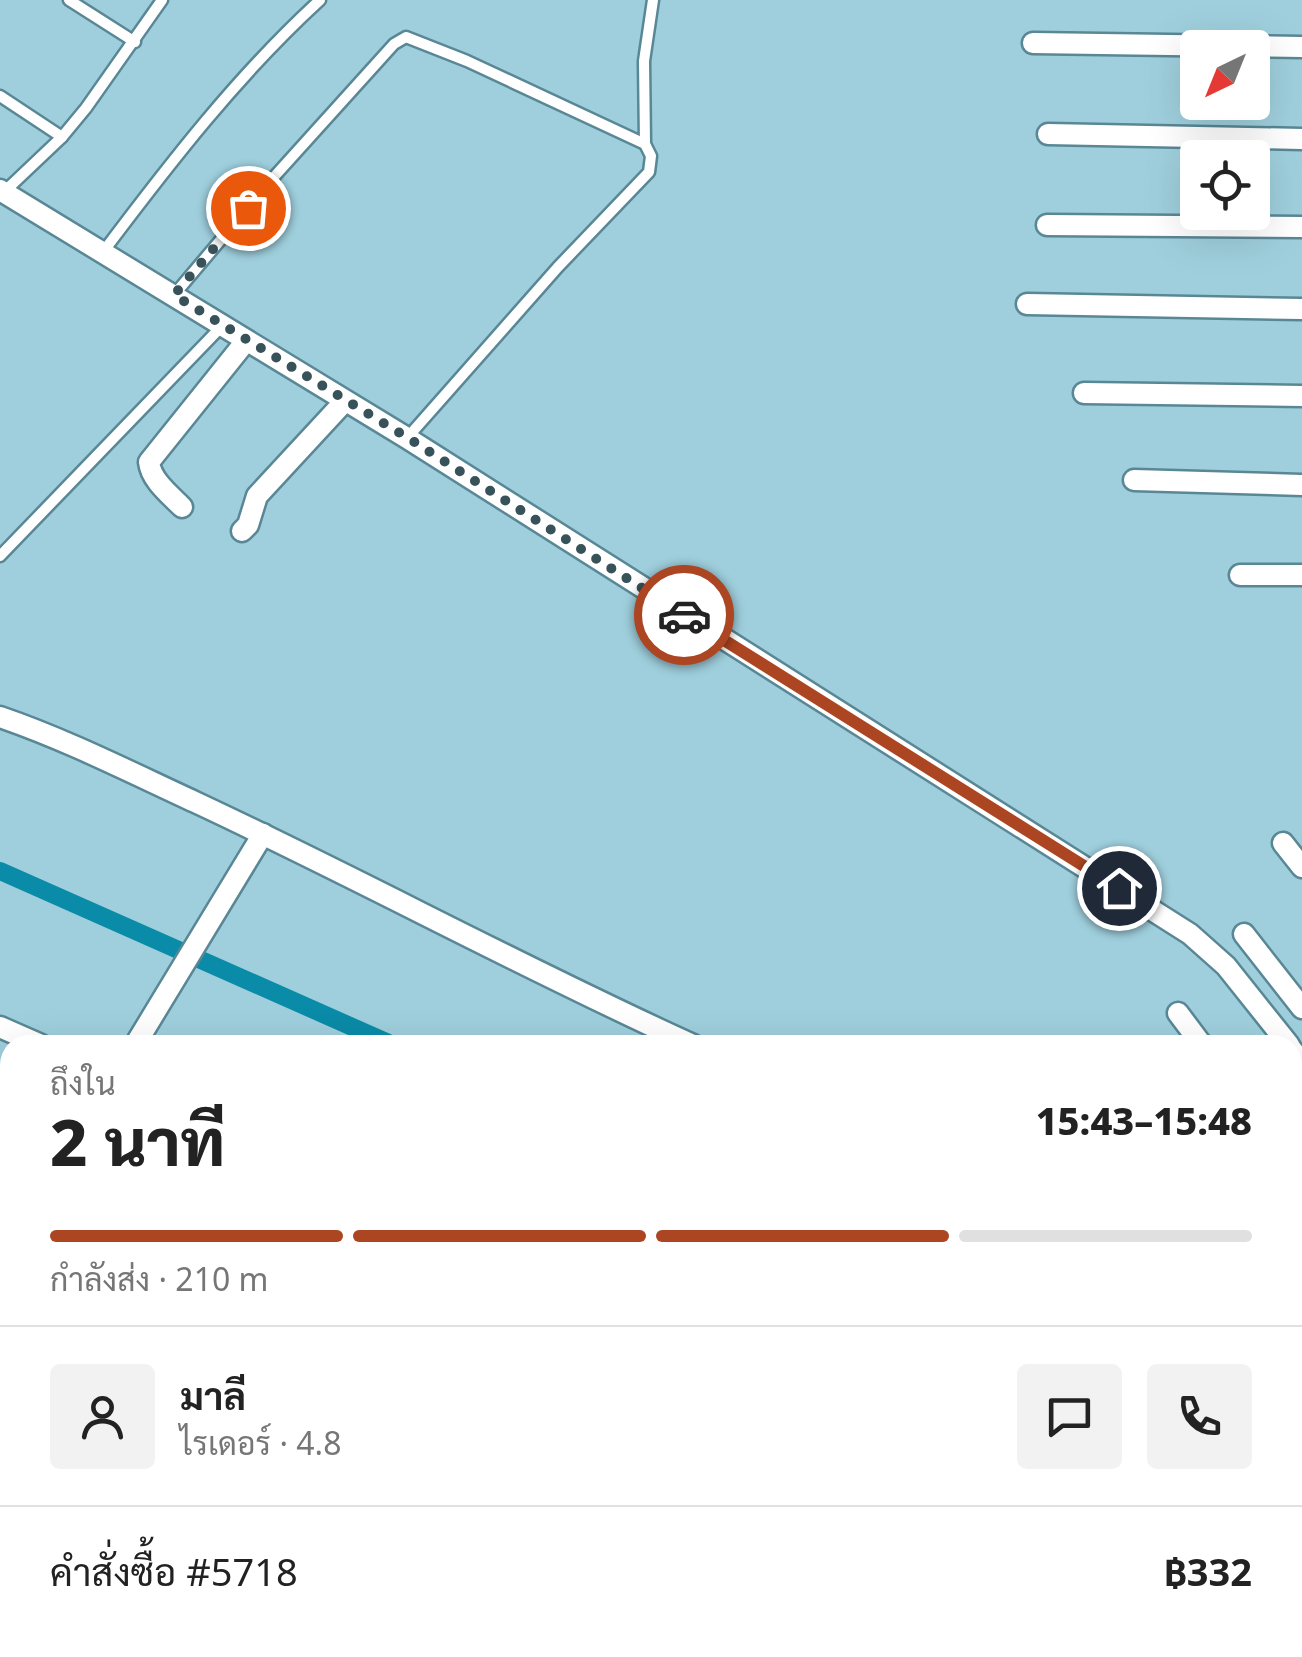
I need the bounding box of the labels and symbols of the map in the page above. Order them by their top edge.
north arrow [1180,30,1270,120]
pin [206,166,291,251]
courier [634,565,734,665]
pin [1077,846,1162,931]

